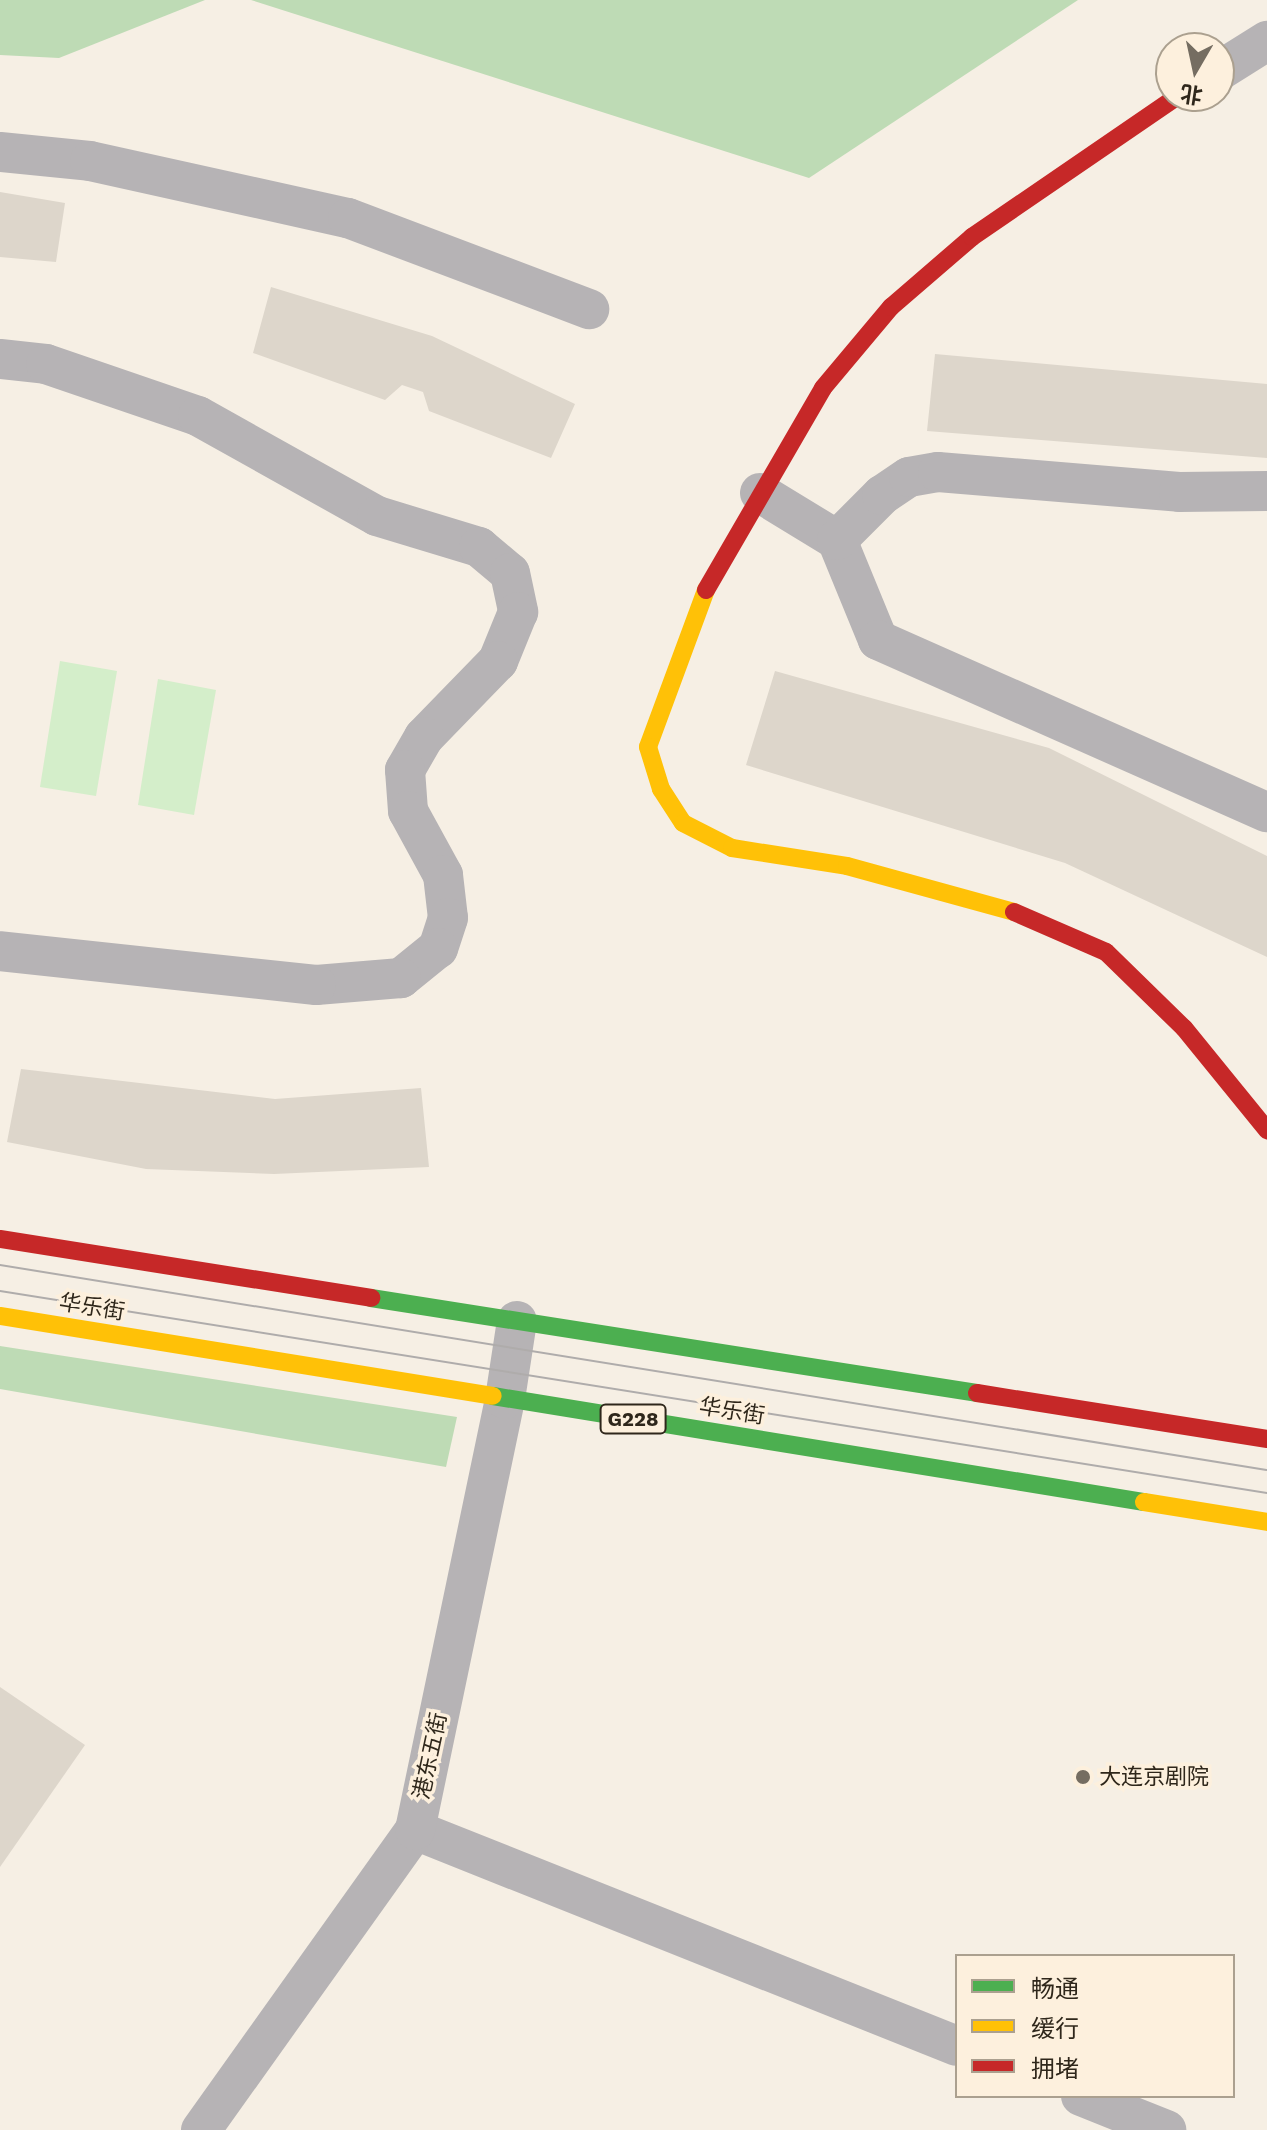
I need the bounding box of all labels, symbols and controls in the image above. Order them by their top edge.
north arrow [1155,32,1235,112]
text: 北 [1179,80,1204,108]
street label: 华乐街 [57,1289,127,1325]
street label: 华乐街 [697,1393,767,1429]
road number: G228 [599,1403,667,1435]
street label: 港东五街 [408,1710,452,1802]
place label: 大连京剧院 [1099,1764,1209,1790]
marker: 大连京剧院 [1074,1768,1092,1786]
legend [955,1954,1235,2098]
text: 畅通 [1031,1975,1079,2003]
text: 缓行 [1031,2015,1079,2043]
text: 拥堵 [1031,2055,1079,2083]

